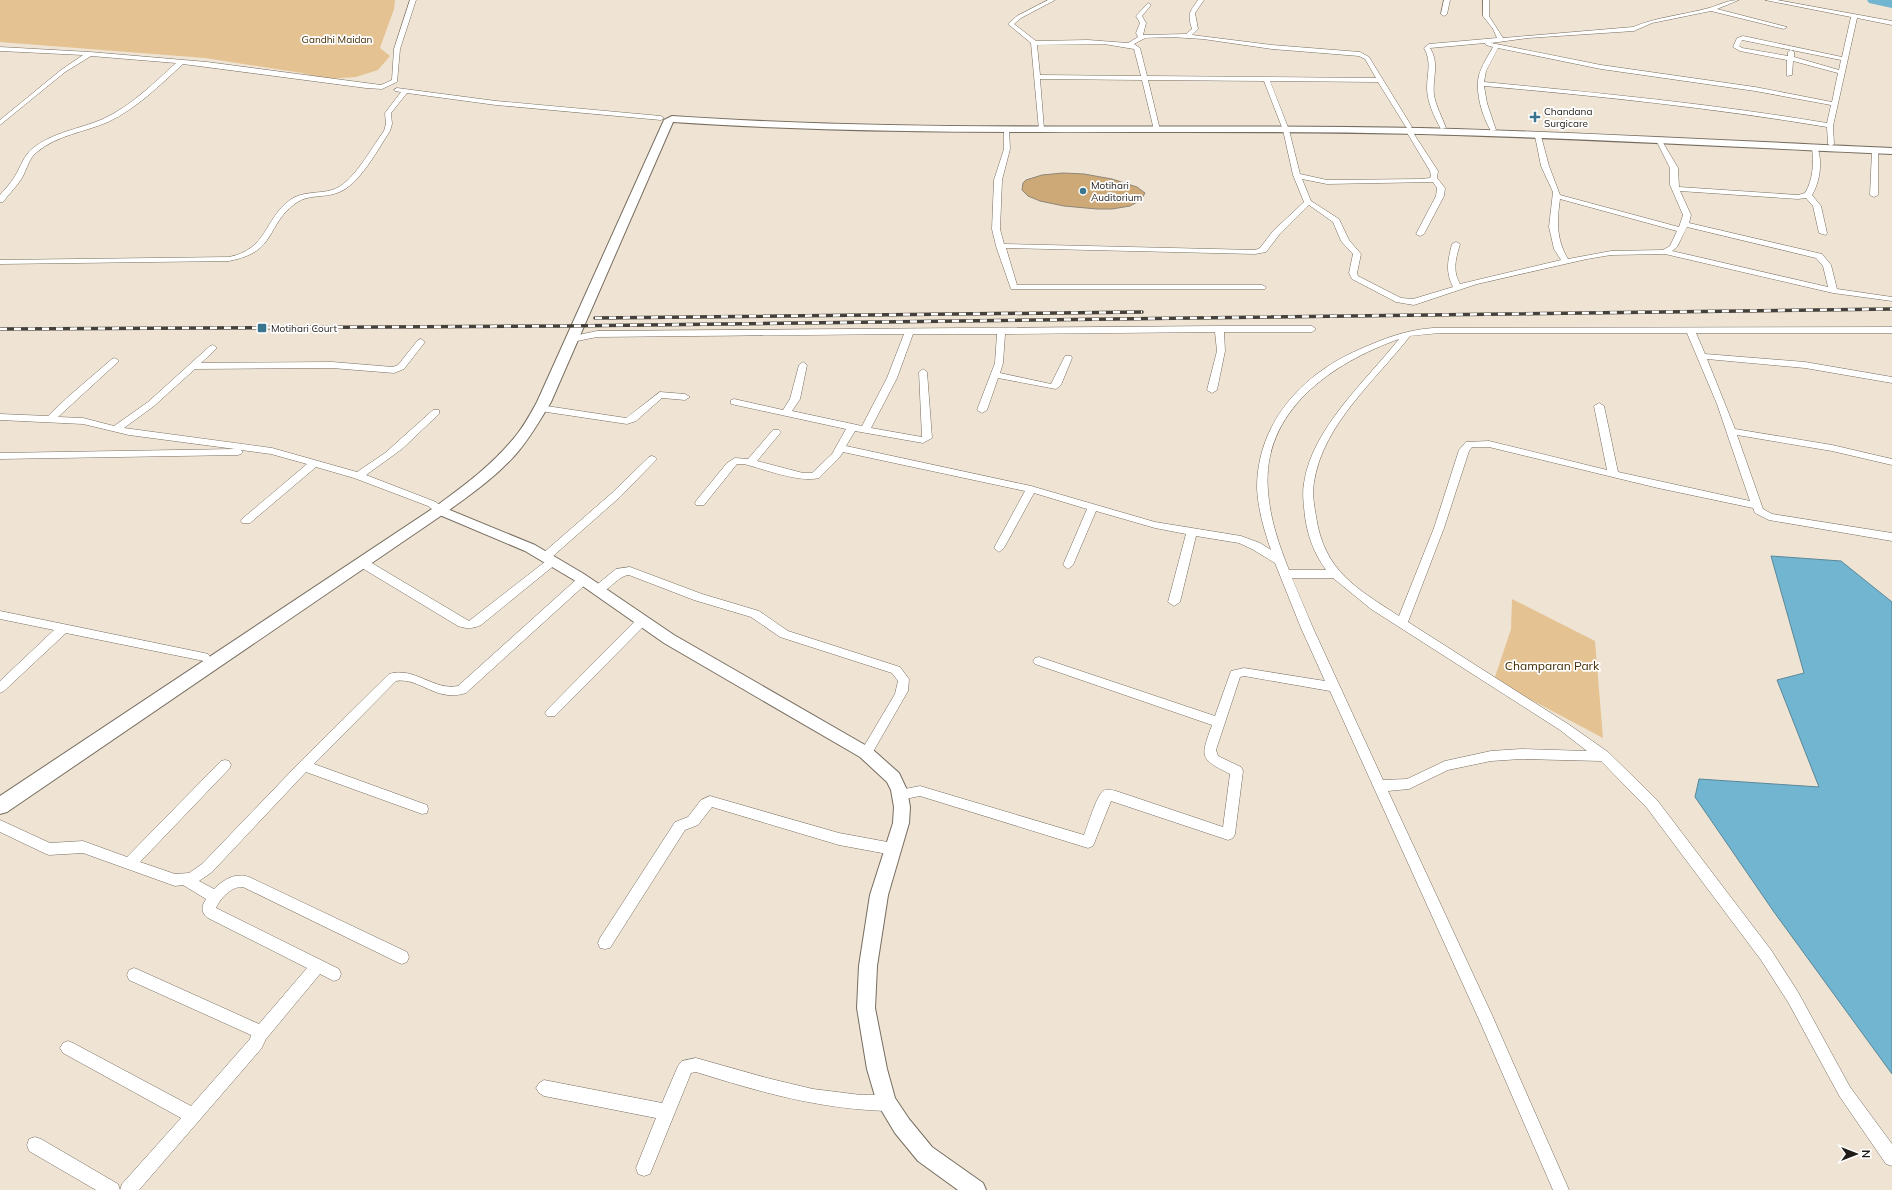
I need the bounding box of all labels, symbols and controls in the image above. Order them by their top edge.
park label: Gandhi Maidan [302,33,373,46]
place label: Chandana Surgicare [1544,105,1592,130]
marker: Chandana Surgicare [1529,111,1541,123]
place label: Motihari Auditorium [1091,179,1142,204]
marker: Motihari Auditorium [1078,186,1088,196]
marker: Motihari Court [256,322,268,334]
place label: Motihari Court [271,322,337,335]
park label: Champaran Park [1505,658,1600,673]
north arrow [1836,1134,1876,1174]
text: N [1859,1150,1873,1158]

